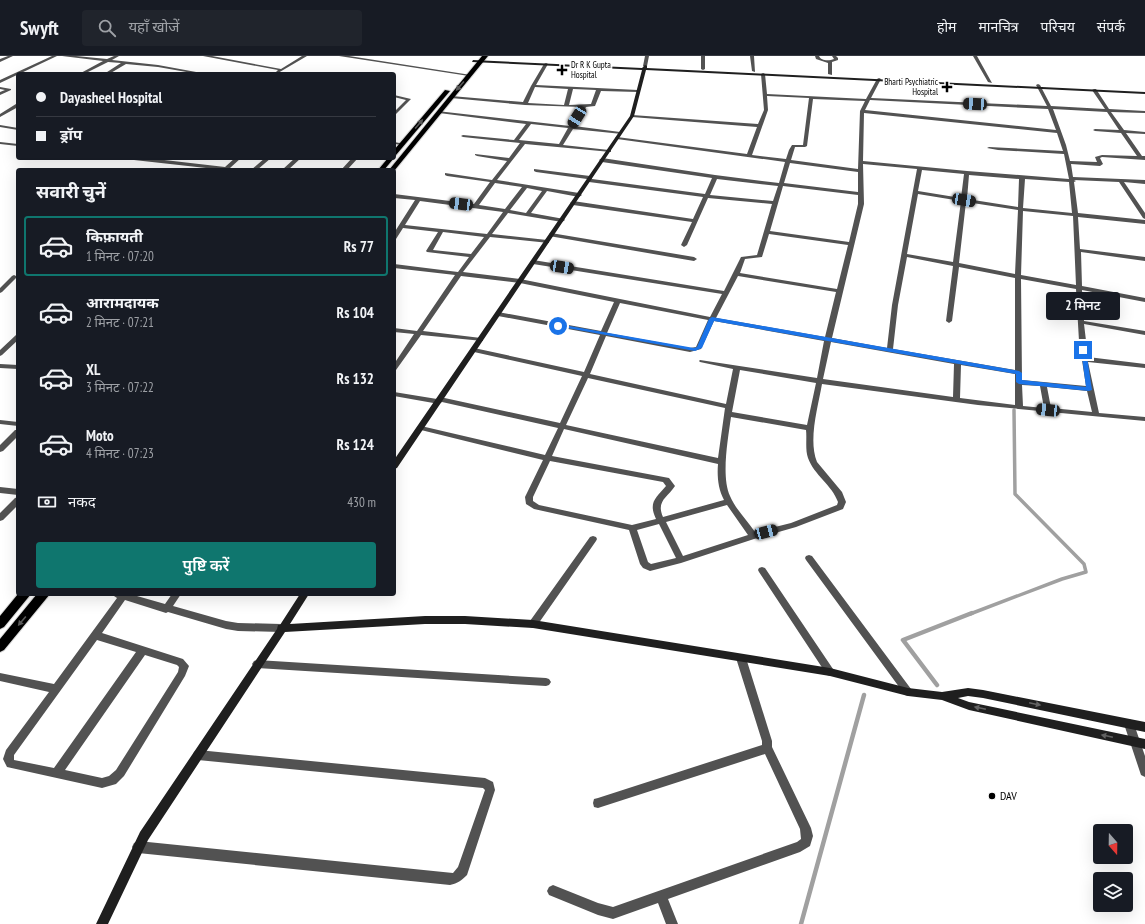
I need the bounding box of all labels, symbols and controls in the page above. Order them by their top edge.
search box [82,10,362,46]
text: Swyft [20,16,58,40]
icon: search [96,17,118,39]
text: यहाँ खोजें [128,17,179,36]
text: होम [937,18,956,36]
text: मानचित्र [978,18,1019,36]
text: परिचय [1041,18,1075,36]
text: संपर्क [1097,18,1125,36]
place label: Dr R K Gupta Hospital [571,59,611,80]
marker: Dr R K Gupta Hospital [556,64,568,76]
place label: Bharti Psychiatric Hospital [884,76,939,97]
one-way arrow [456,81,465,91]
marker: Bharti Psychiatric Hospital [941,81,953,93]
text: Dayasheel Hospital [60,88,162,107]
car [963,97,987,111]
car [566,104,588,130]
one-way arrow [415,119,424,130]
text: ड्रॉप [60,125,82,144]
text: सवारी चुनें [36,180,106,203]
car [951,192,977,208]
car [448,197,474,211]
text: किफ़ायती [86,227,143,246]
icon: car [38,228,74,264]
text: Rs 77 [344,237,374,256]
text: 1 मिनट · 07:20 [86,248,154,265]
car [549,259,575,275]
callout: 2 मिनट [1046,292,1120,320]
text: आरामदायक [86,293,159,312]
icon: car [38,294,74,330]
text: 2 मिनट [1065,297,1101,314]
text: Rs 104 [337,303,374,322]
text: 2 मिनट · 07:21 [86,314,154,331]
route start [549,317,567,335]
route end [1074,341,1092,359]
icon: car [38,360,74,396]
text: XL [86,360,100,379]
text: Rs 132 [337,369,374,388]
text: 3 मिनट · 07:22 [86,379,154,396]
car [1035,403,1061,417]
icon: car [38,426,74,462]
text: Moto [86,426,114,445]
text: Rs 124 [337,435,374,454]
text: 4 मिनट · 07:23 [86,445,154,462]
icon: cash [36,491,58,513]
text: नकद [68,492,96,511]
text: 430 m [347,494,376,511]
car [753,523,779,541]
button: पुष्टि करें [36,542,376,588]
one-way arrow [18,615,26,626]
one-way arrow [1029,702,1041,708]
one-way arrow [974,705,986,711]
one-way arrow [1101,732,1113,738]
place label: DAV [1000,788,1017,803]
marker: DAV [987,791,997,801]
north arrow [1093,824,1133,864]
map controls [1093,824,1133,912]
button: layers [1093,872,1133,912]

